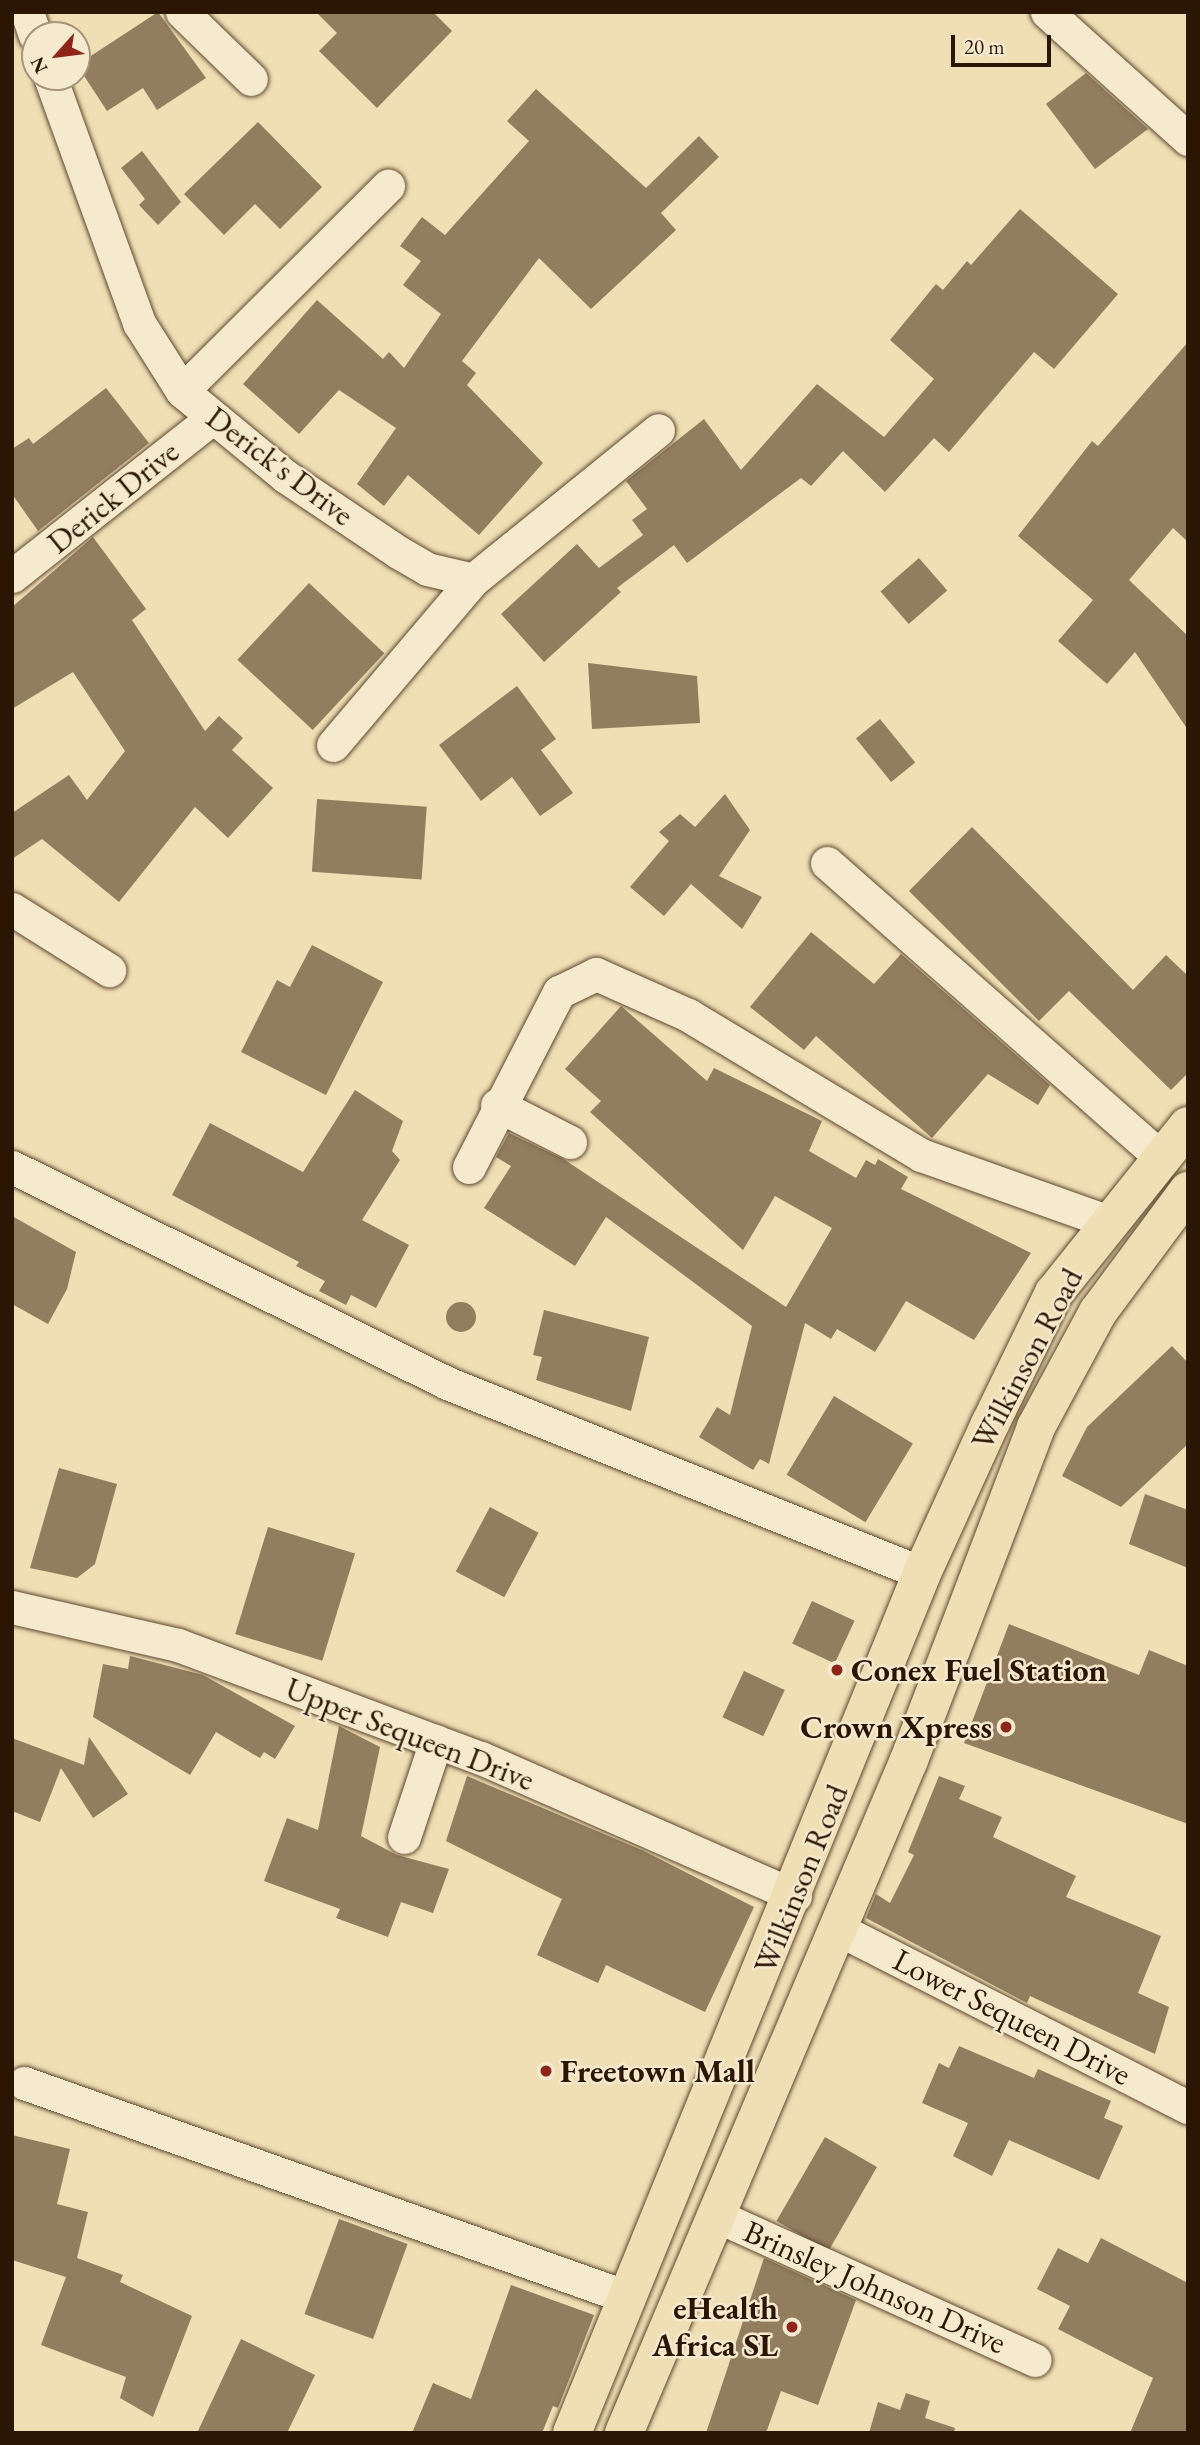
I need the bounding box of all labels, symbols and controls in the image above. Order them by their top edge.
north arrow [21,21,91,91]
scale bar [955,21,1055,65]
text: 20 m [964,33,1005,60]
text: N [24,52,53,78]
street label: Derick's Drive [199,398,361,534]
street label: Derick Drive [40,432,186,562]
street label: Wilkinson Road [963,1262,1091,1456]
place label: Conex Fuel Station [851,1651,1107,1689]
marker: Conex Fuel Station [829,1662,845,1678]
street label: Upper Sequeen Drive [280,1669,540,1799]
place label: Crown Xpress [800,1708,992,1746]
marker: Crown Xpress [998,1719,1014,1735]
street label: Wilkinson Road [746,1779,856,1979]
street label: Lower Sequeen Drive [887,1941,1137,2093]
place label: Freetown Mall [560,2052,755,2090]
marker: Freetown Mall [538,2063,554,2079]
street label: Brinsley Johnson Drive [738,2212,1012,2362]
place label: eHealth Africa SL [652,2290,778,2365]
marker: eHealth Africa SL [784,2319,800,2335]

